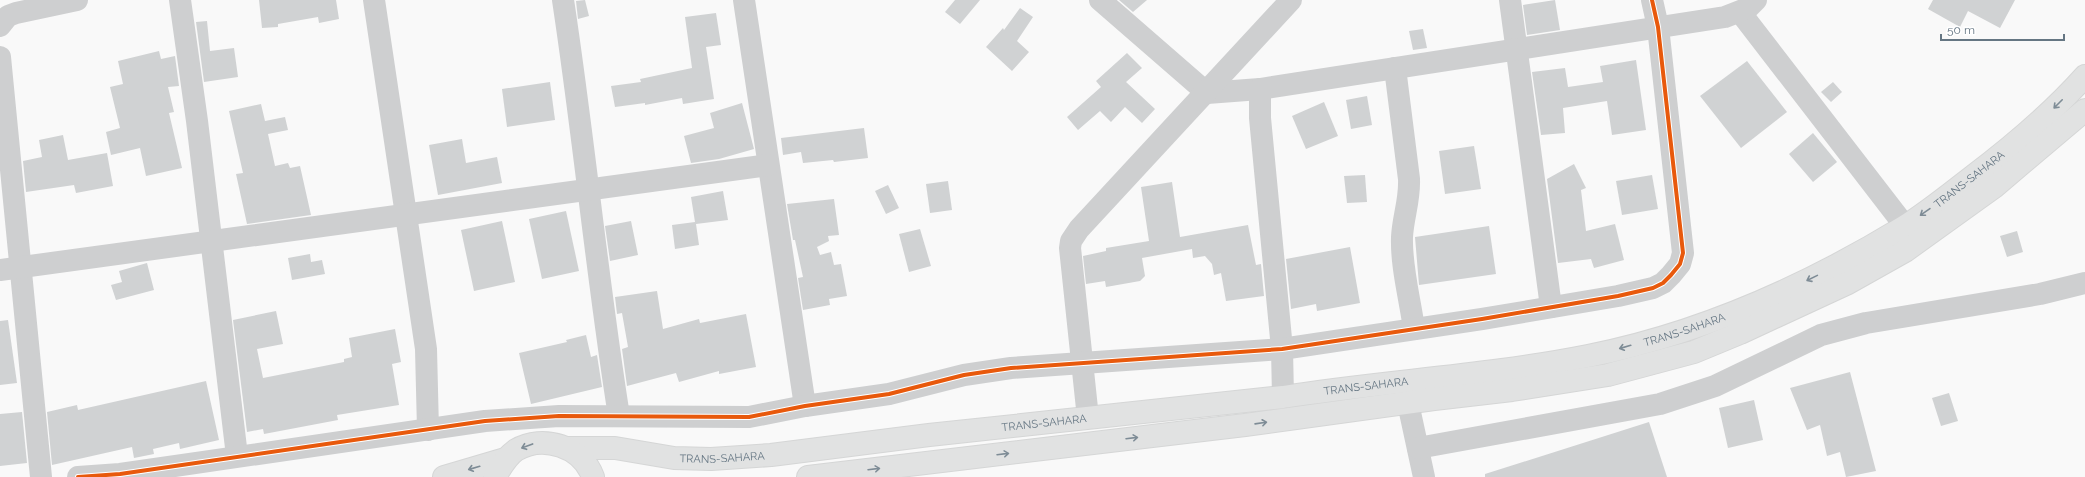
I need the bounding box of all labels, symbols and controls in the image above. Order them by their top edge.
scale bar [1941,16,2064,42]
text: 50 m [1947,23,1975,37]
one-way arrow [2053,99,2063,109]
street label: TRANS-SAHARA [1932,148,2007,210]
one-way arrow [1919,208,1930,216]
one-way arrow [1807,275,1819,282]
street label: TRANS-SAHARA [1642,310,1727,349]
one-way arrow [1619,344,1632,351]
street label: TRANS-SAHARA [1323,375,1410,398]
street label: TRANS-SAHARA [1001,412,1088,434]
one-way arrow [1254,419,1267,427]
one-way arrow [1125,435,1138,442]
one-way arrow [522,443,534,451]
street label: TRANS-SAHARA [679,449,766,466]
one-way arrow [996,450,1009,458]
one-way arrow [468,464,481,472]
one-way arrow [867,465,880,473]

